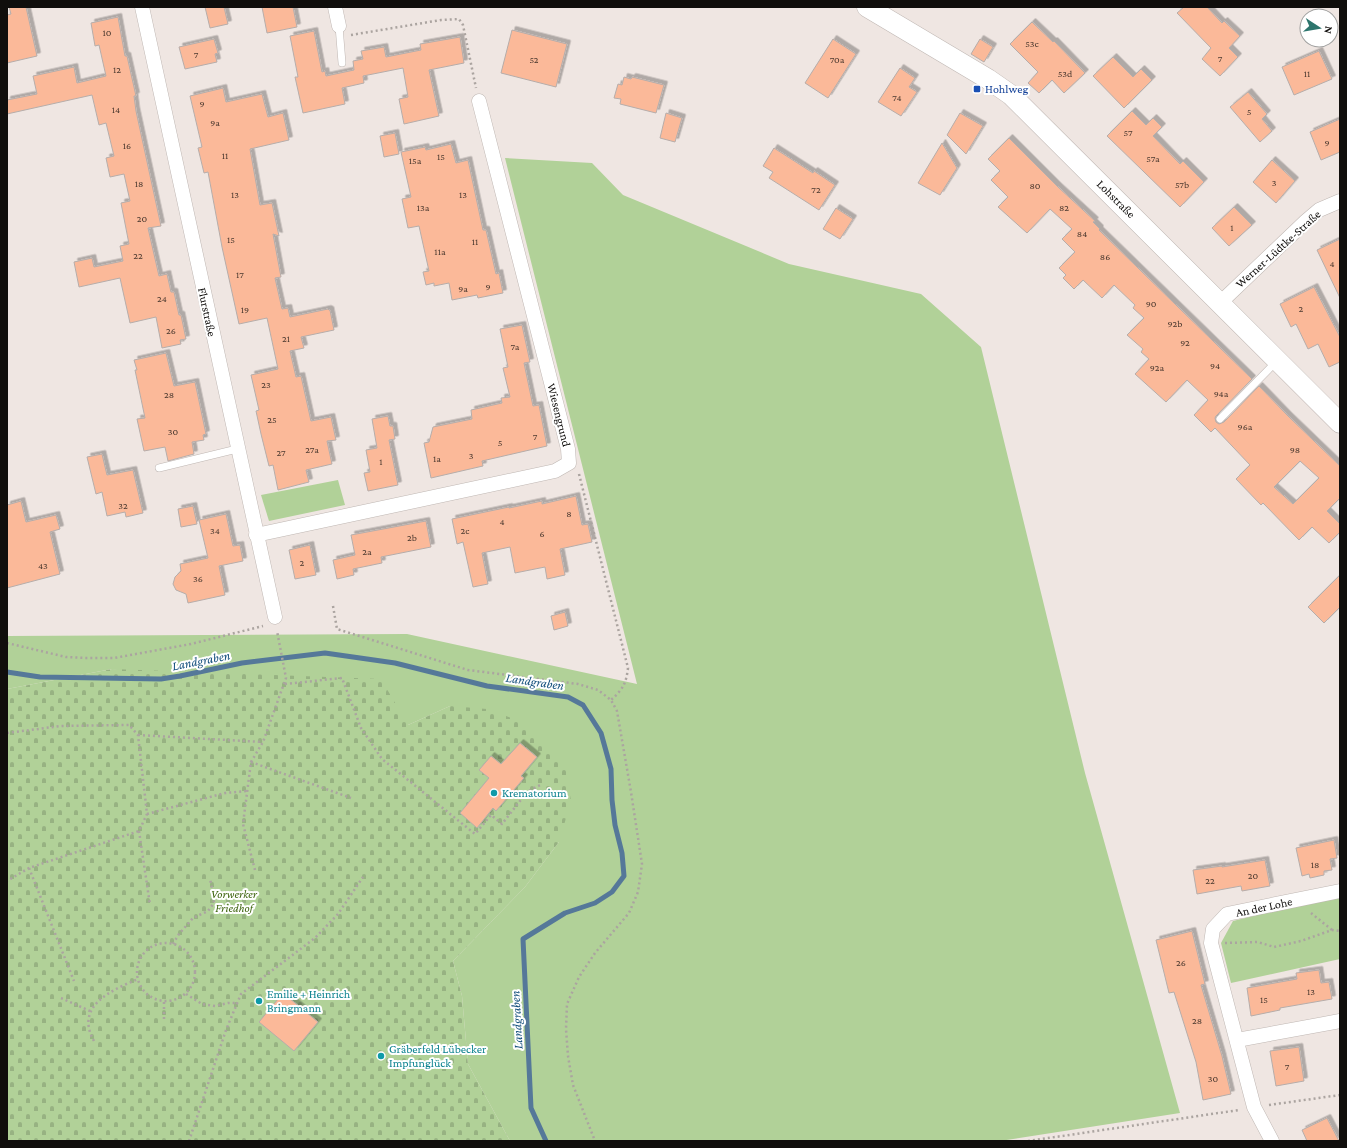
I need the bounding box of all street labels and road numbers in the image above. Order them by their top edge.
street label: Lohstraße [1094,177,1138,221]
street label: Werner-Lüdtke-Straße [1233,207,1323,291]
street label: Flurstraße [195,286,219,338]
street label: Wiesengrund [544,382,574,449]
street label: An der Lohe [1235,894,1293,920]

